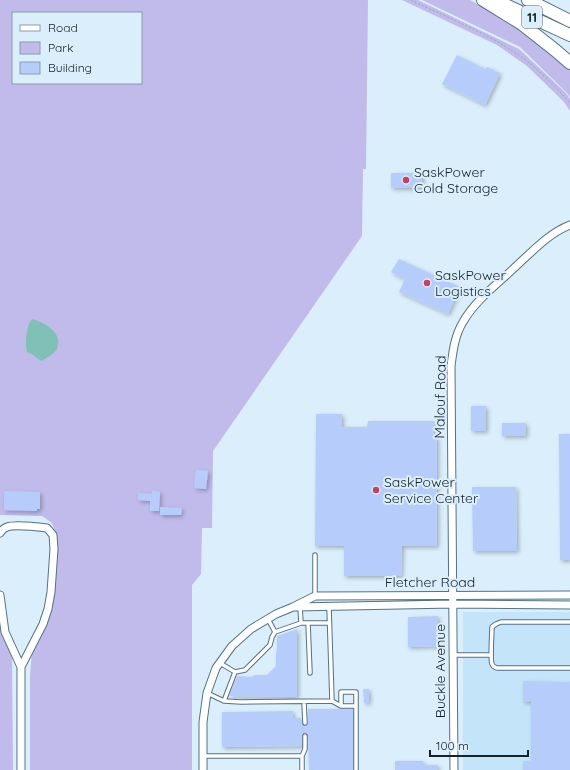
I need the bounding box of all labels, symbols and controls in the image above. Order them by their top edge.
road number: 11 [522,6,542,28]
legend [12,12,142,84]
text: Road [48,20,78,35]
text: Park [48,40,73,55]
text: Building [48,60,92,75]
place label: SaskPower Cold Storage [414,163,498,197]
marker: SaskPower Cold Storage [401,175,411,185]
place label: SaskPower Logistics [435,266,507,300]
marker: SaskPower Logistics [422,278,432,288]
street label: Malouf Road [430,355,450,439]
place label: SaskPower Service Center [384,473,479,507]
marker: SaskPower Service Center [371,485,381,495]
street label: Fletcher Road [385,573,475,591]
street label: Buckle Avenue [431,624,449,718]
scale bar [430,732,528,758]
text: 100 m [436,738,469,753]

